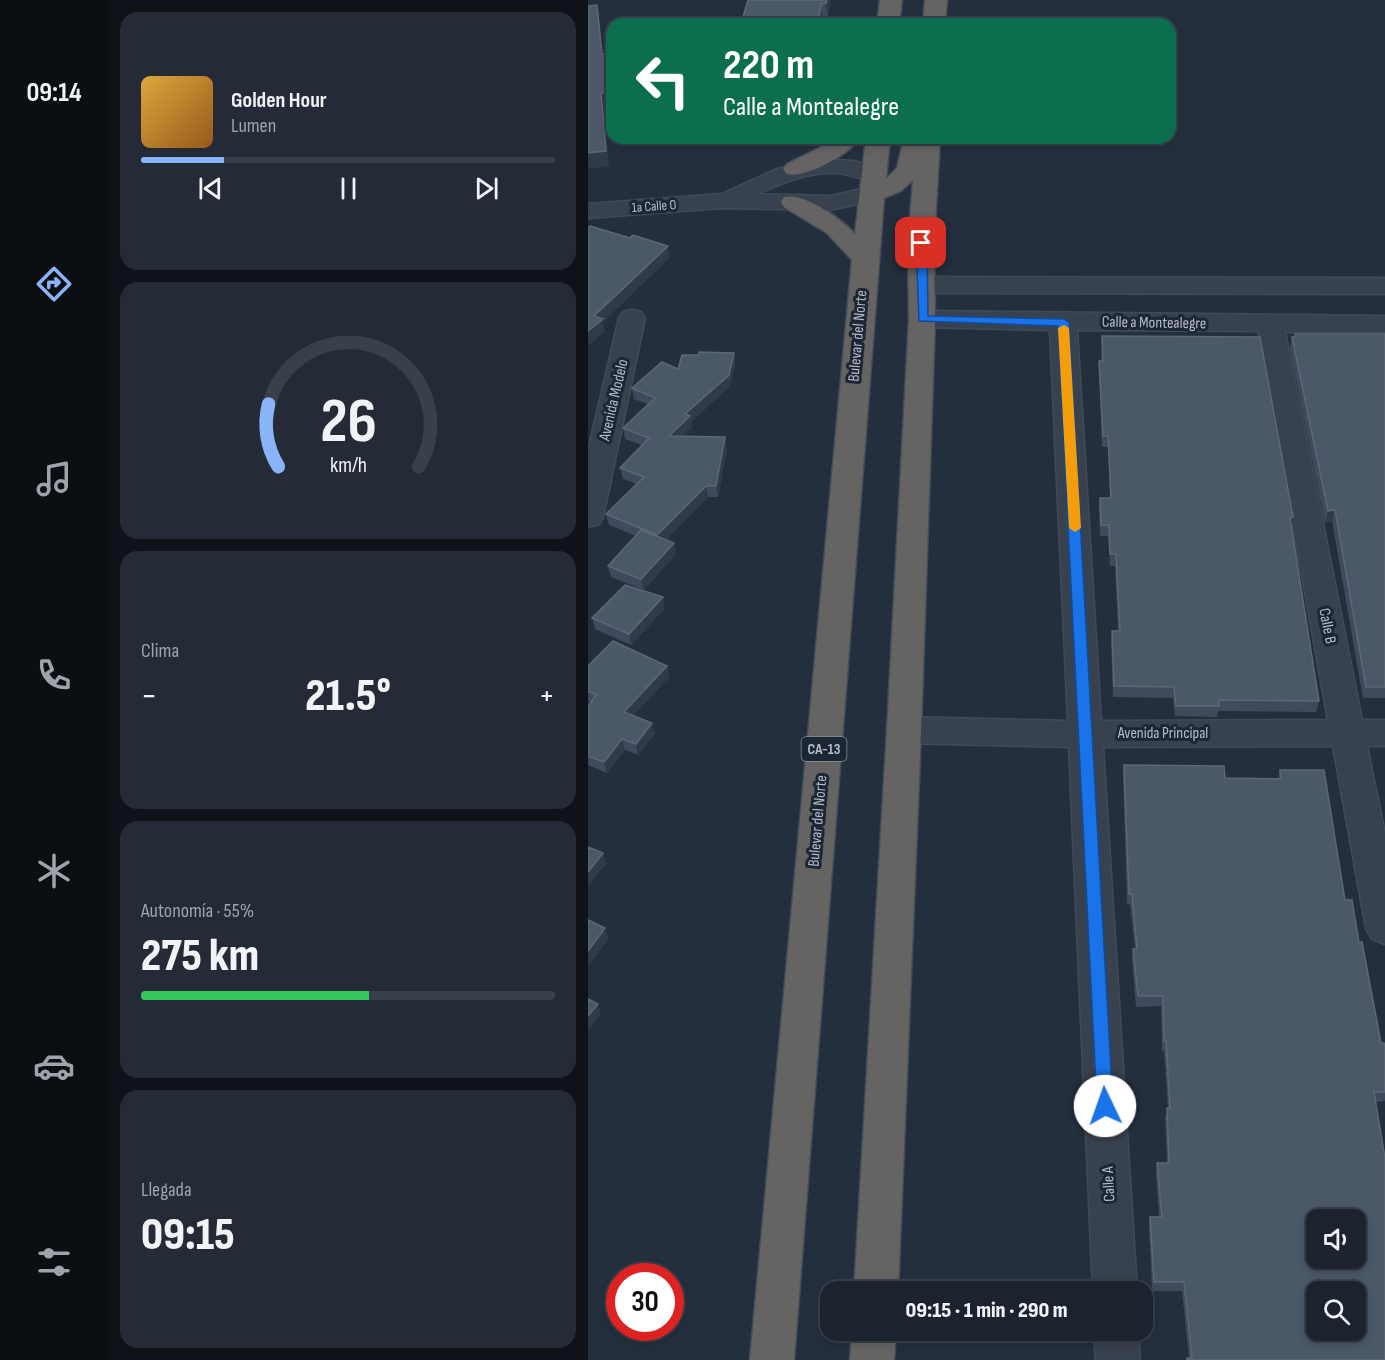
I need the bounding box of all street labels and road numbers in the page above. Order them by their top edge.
street label: 1a Calle O [631,196,677,216]
street label: Bulevar del Norte [845,289,871,383]
street label: Calle a Montealegre [1102,313,1206,333]
street label: Avenida Modelo [595,357,633,444]
street label: Calle B [1314,607,1340,645]
street label: Avenida Principal [1117,724,1208,743]
road number: CA-13 [802,737,846,761]
street label: Bulevar del Norte [805,774,831,868]
street label: Calle A [1099,1166,1119,1202]

